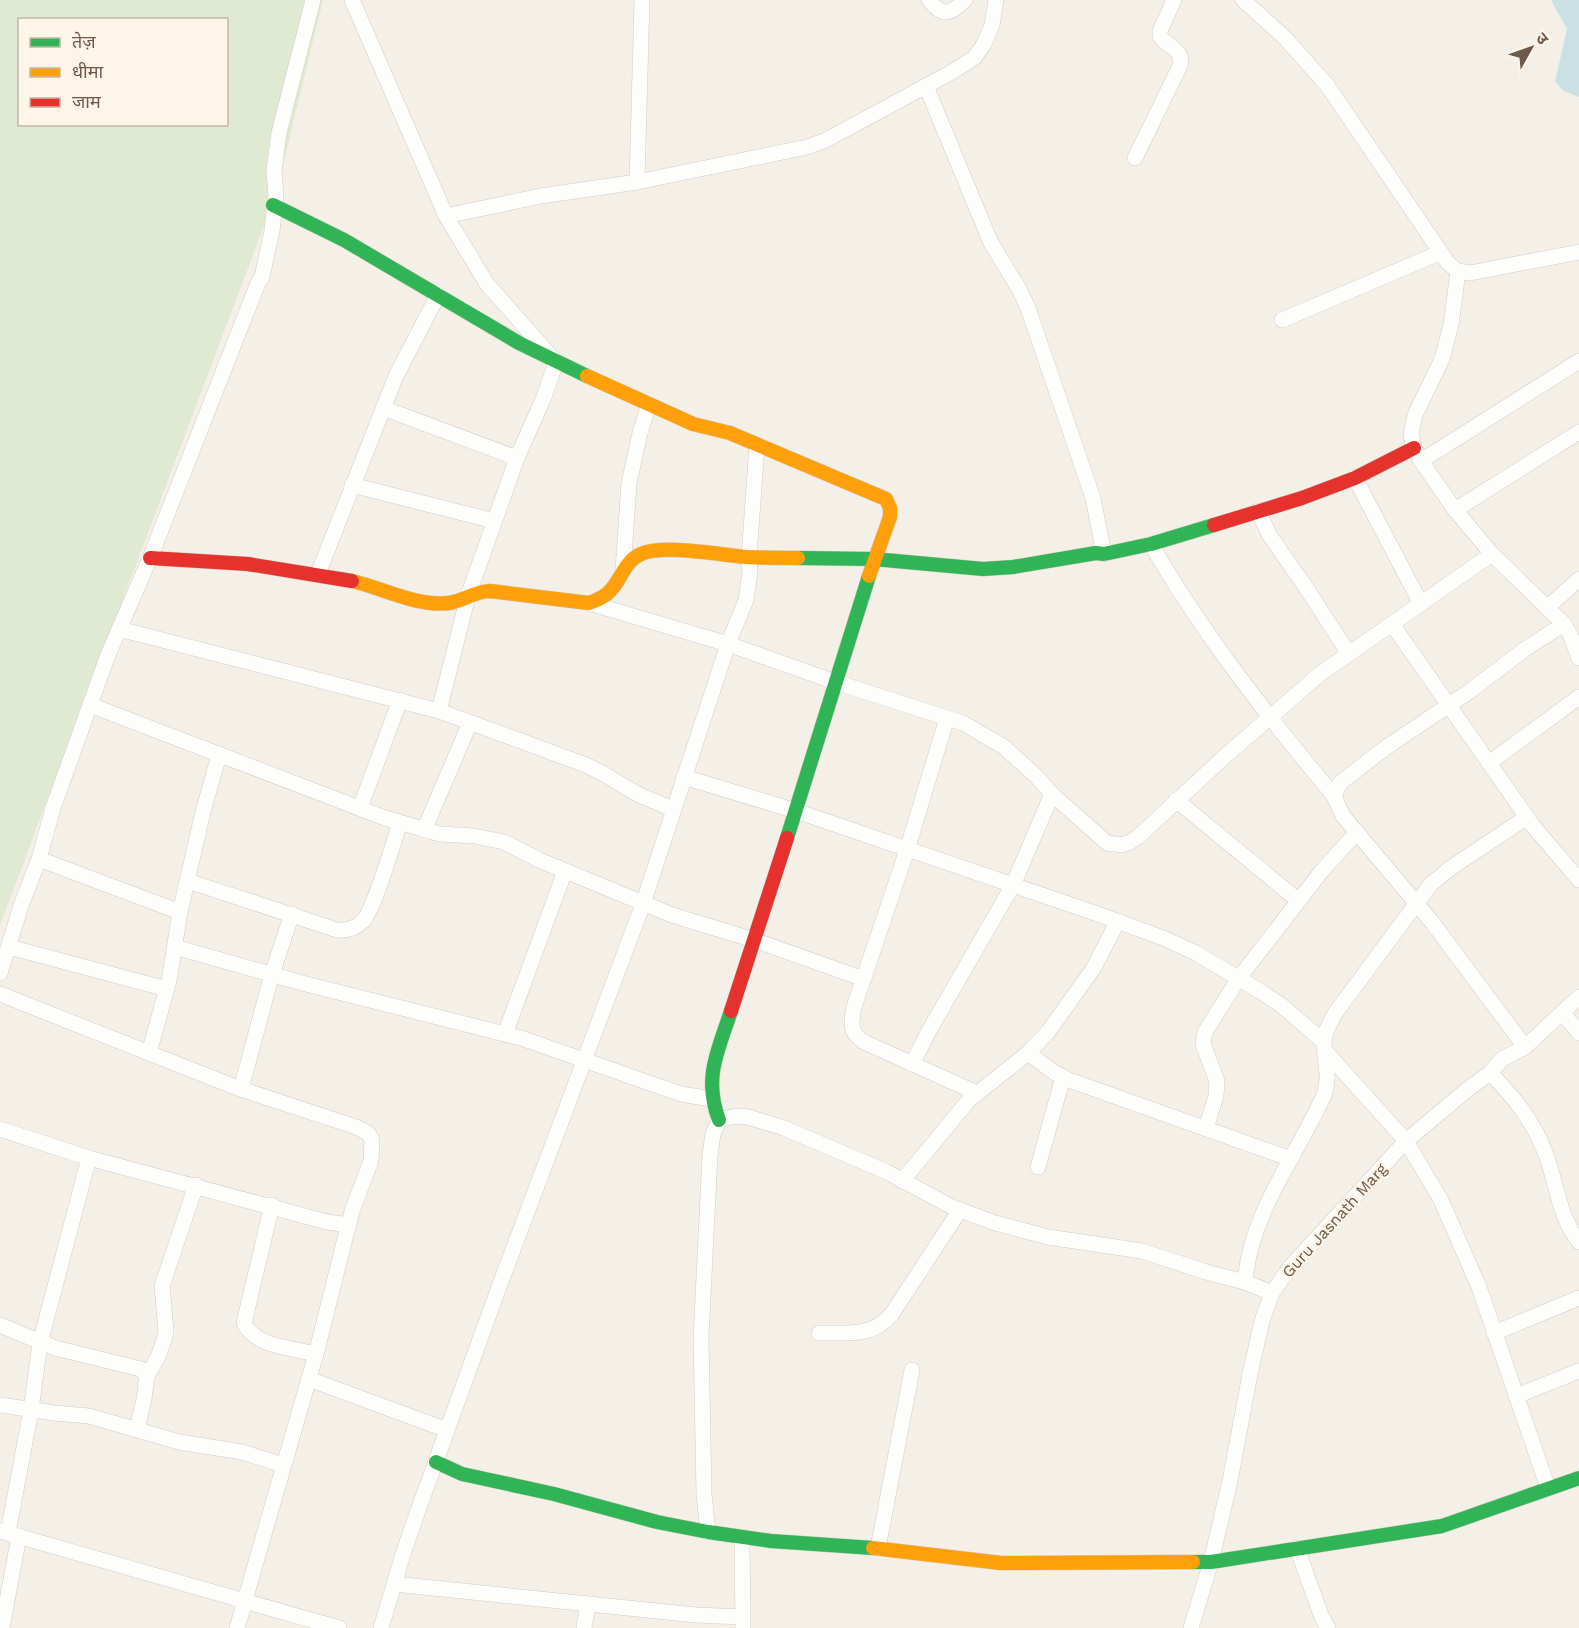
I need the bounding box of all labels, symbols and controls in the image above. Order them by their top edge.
legend [18,18,228,126]
north arrow [1501,18,1561,78]
text: उ [1532,29,1553,49]
text: तेज़ [72,31,96,52]
text: धीमा [72,61,103,82]
text: जाम [72,91,102,112]
street label: Guru Jasnath Marg [1278,1159,1391,1281]

